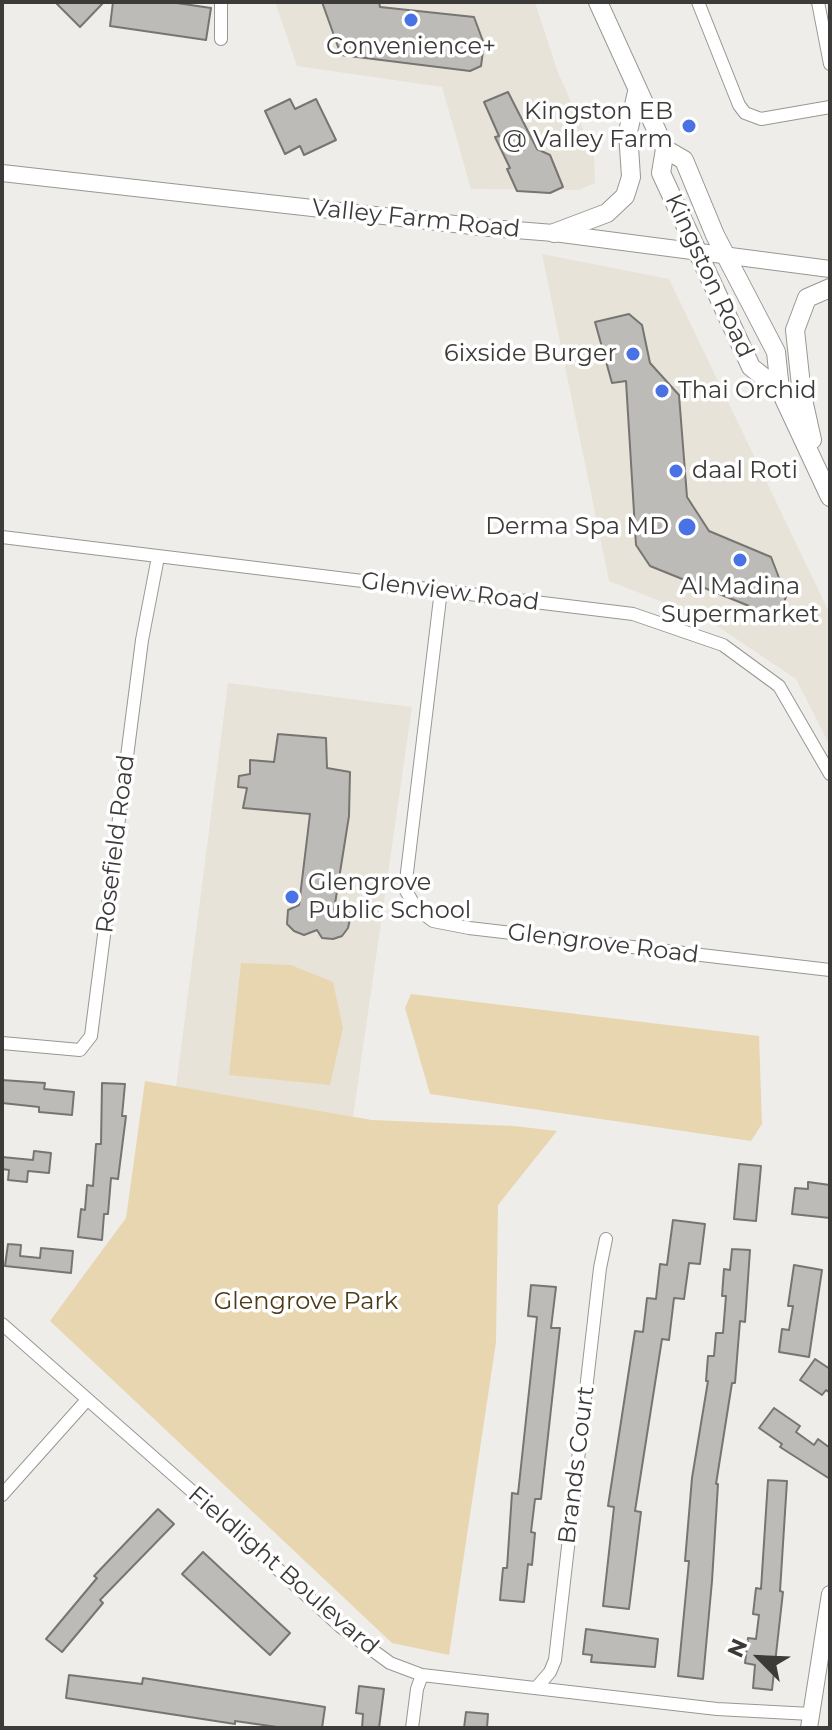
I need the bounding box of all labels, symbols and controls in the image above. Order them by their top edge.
marker: Convenience+ [402,11,420,29]
place label: Convenience+ [326,33,496,61]
place label: Kingston EB @ Valley Farm [502,98,673,154]
marker: Kingston EB @ Valley Farm [680,117,698,135]
street label: Kingston Road [658,189,760,363]
street label: Valley Farm Road [311,194,521,244]
place label: 6ixside Burger [444,340,617,368]
marker: 6ixside Burger [624,345,642,363]
place label: Thai Orchid [678,377,817,405]
marker: Thai Orchid [653,382,671,400]
place label: daal Roti [692,457,798,485]
marker: daal Roti [667,462,685,480]
place label: Derma Spa MD [485,513,669,541]
marker: Derma Spa MD [676,516,698,538]
marker: Al Madina Supermarket [731,551,749,569]
street label: Glenview Road [359,567,541,617]
place label: Al Madina Supermarket [661,573,819,629]
street label: Rosefield Road [91,753,141,935]
place label: Glengrove Public School [308,869,471,925]
marker: Glengrove Public School [283,888,301,906]
street label: Glengrove Road [506,918,700,970]
park label: Glengrove Park [214,1288,398,1316]
street label: Brands Court [553,1384,601,1546]
street label: Fieldlight Boulevard [182,1481,384,1661]
north arrow [720,1618,800,1698]
text: N [722,1634,754,1662]

